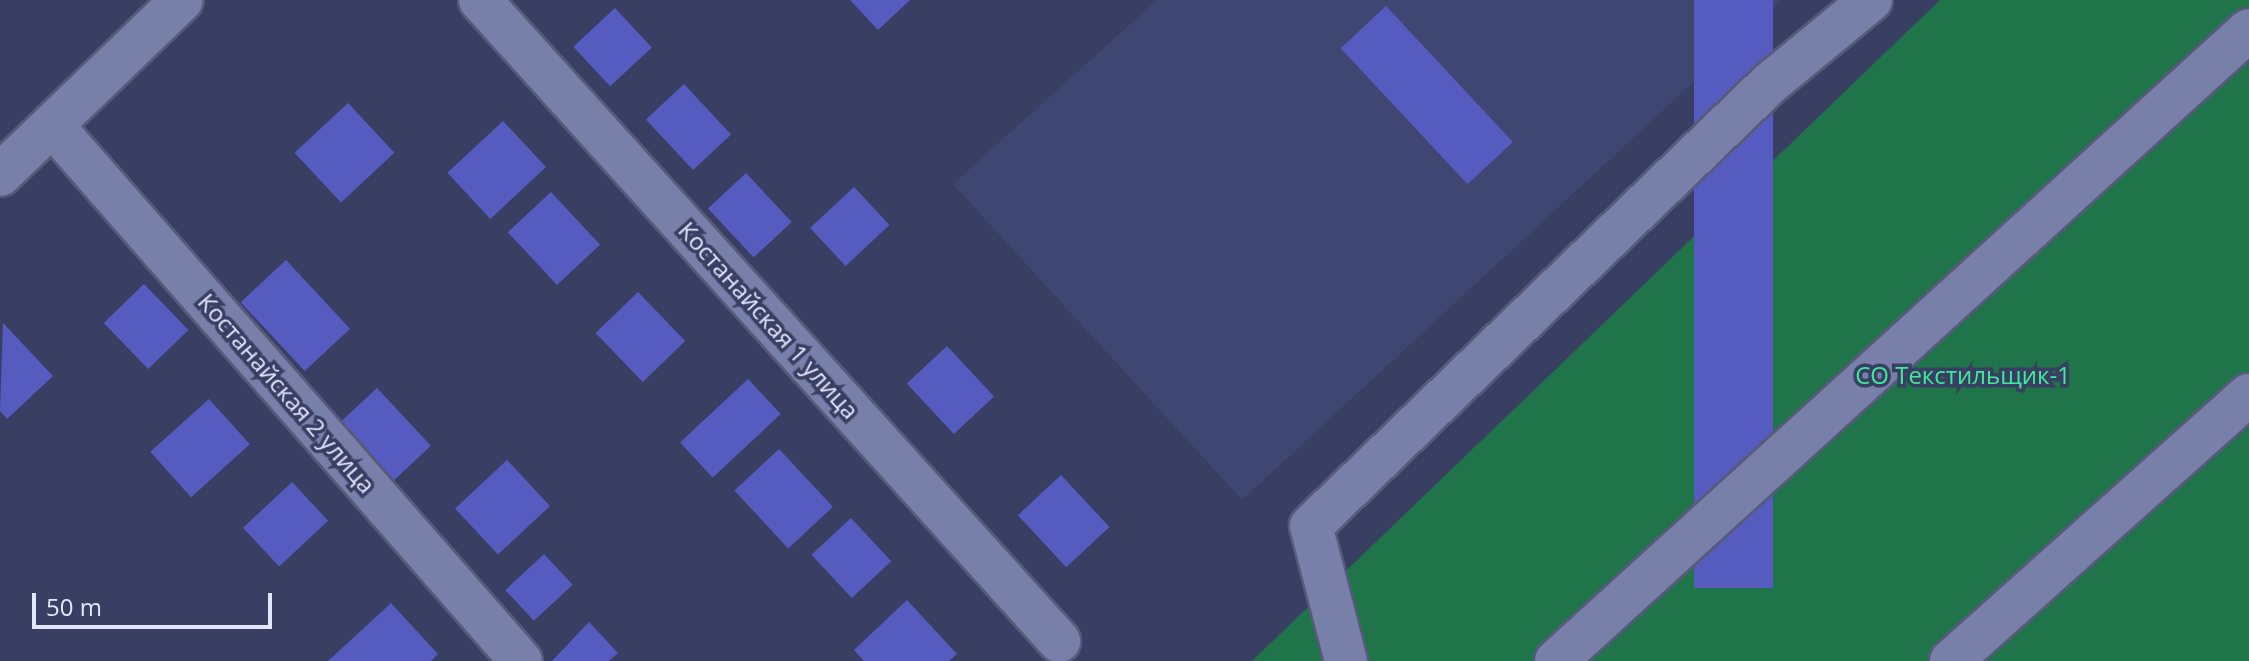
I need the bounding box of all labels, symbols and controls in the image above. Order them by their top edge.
street label: Костанайская 1 улица [673,216,865,424]
street label: Костанайская 2 улица [192,287,382,499]
park label: СО Текстильщик-1 [1855,361,2071,389]
scale bar [36,577,276,627]
text: 50 m [46,590,102,623]

